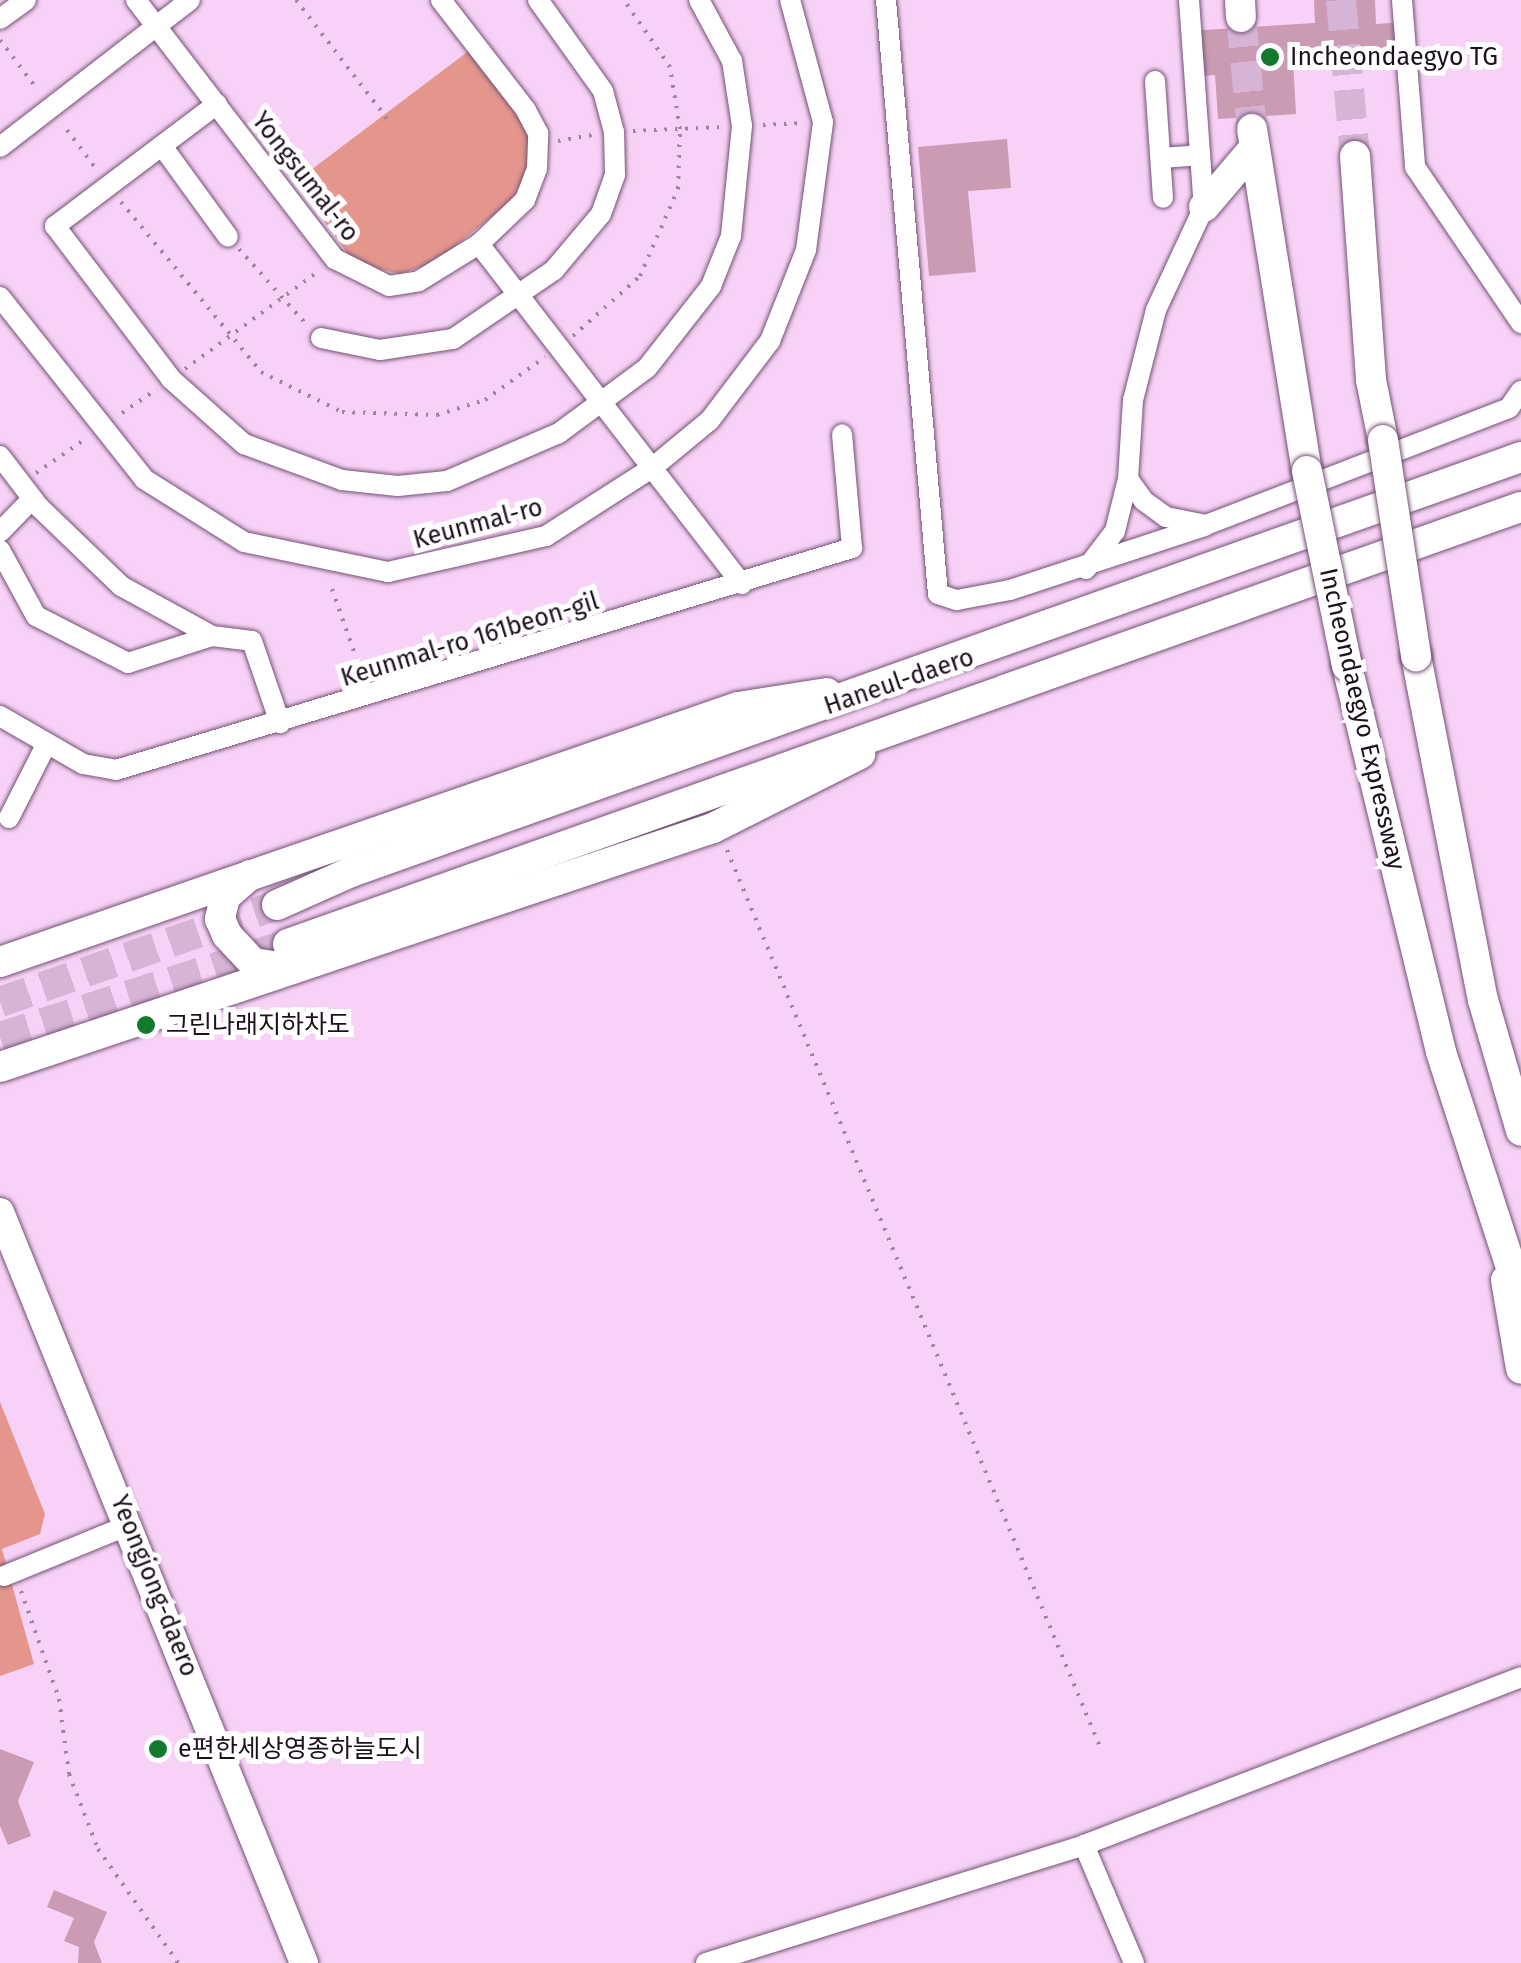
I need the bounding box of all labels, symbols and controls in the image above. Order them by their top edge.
place label: Incheondaegyo TG [1290,42,1498,72]
marker: Incheondaegyo TG [1259,46,1281,68]
street label: Yongsumal-ro [245,106,365,248]
street label: Keunmal-ro [410,492,546,556]
street label: Incheondaegyo Expressway [1313,565,1411,873]
street label: Keunmal-ro 161beon-gil [337,586,603,694]
street label: Haneul-daero [820,642,978,722]
place label: 그린나래지하차도 [166,1010,350,1040]
marker: 그린나래지하차도 [135,1014,157,1036]
street label: Yeongjong-daero [104,1491,204,1681]
place label: e편한세상영종하늘도시 [178,1734,422,1764]
marker: e편한세상영종하늘도시 [147,1738,169,1760]

